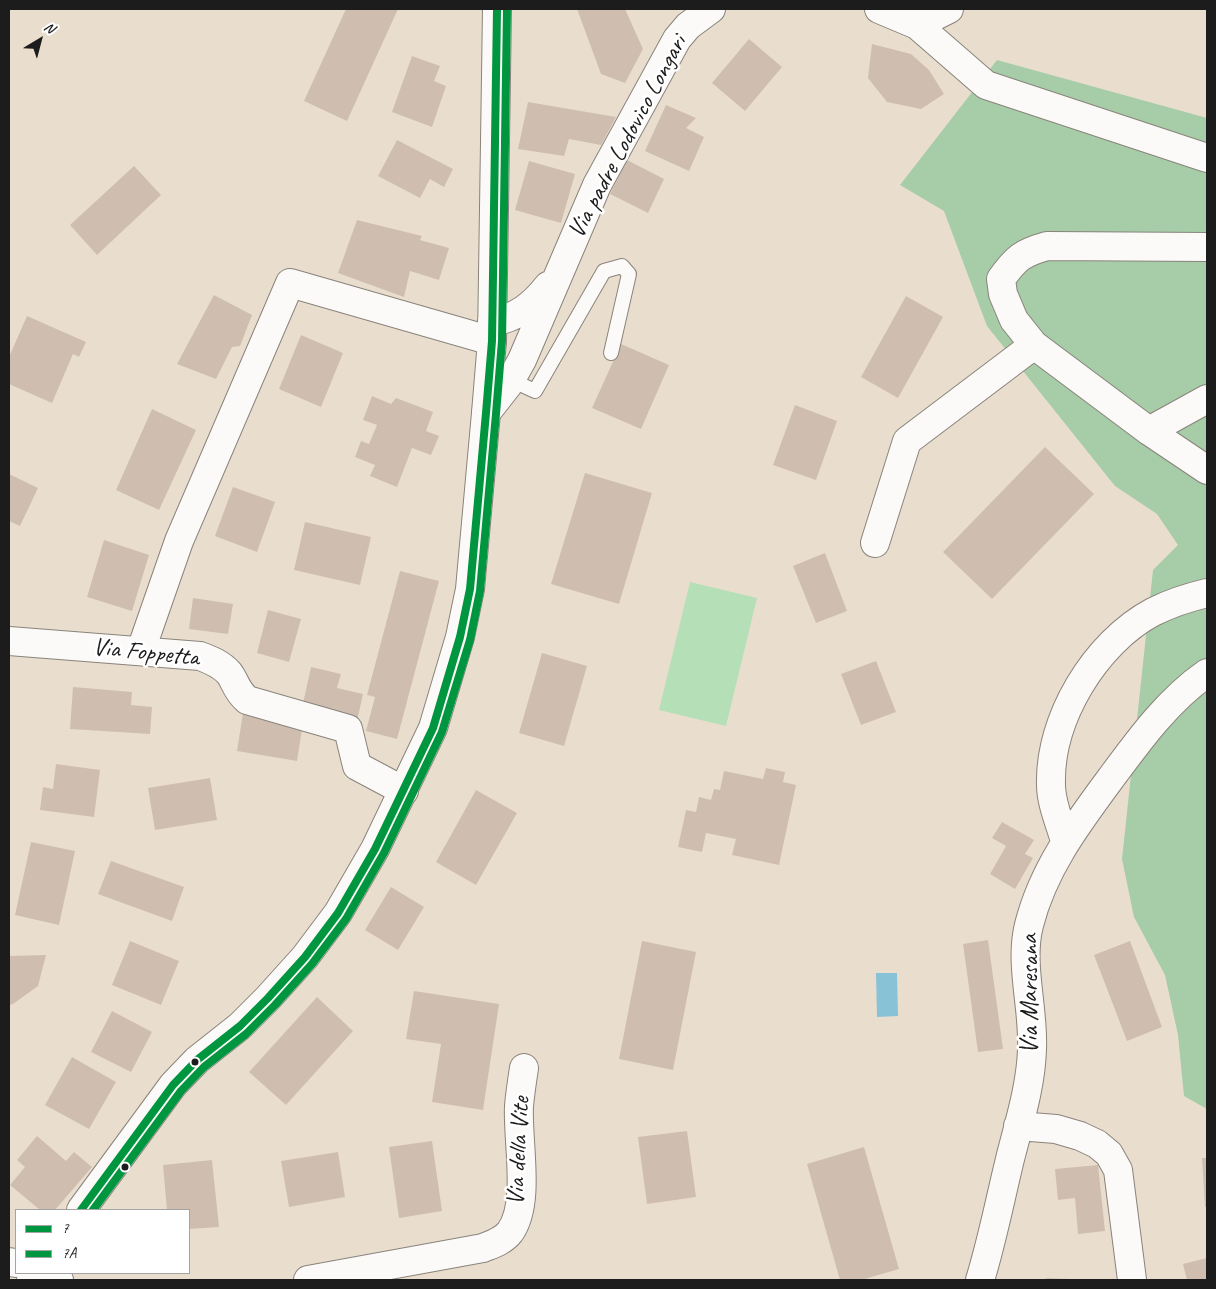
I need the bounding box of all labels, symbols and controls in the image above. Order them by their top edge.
north arrow [15,15,65,65]
text: N [41,18,58,37]
street label: Via padre Lodovico Longari [562,31,694,243]
street label: Via Foppetta [91,633,201,673]
street label: Via Maresana [1015,934,1045,1054]
unlabelled marker [190,1057,200,1067]
street label: Via della Vite [501,1096,537,1206]
unlabelled marker [120,1162,130,1172]
legend [15,1209,190,1274]
text: 7 [62,1219,69,1238]
text: 7A [62,1244,76,1263]

